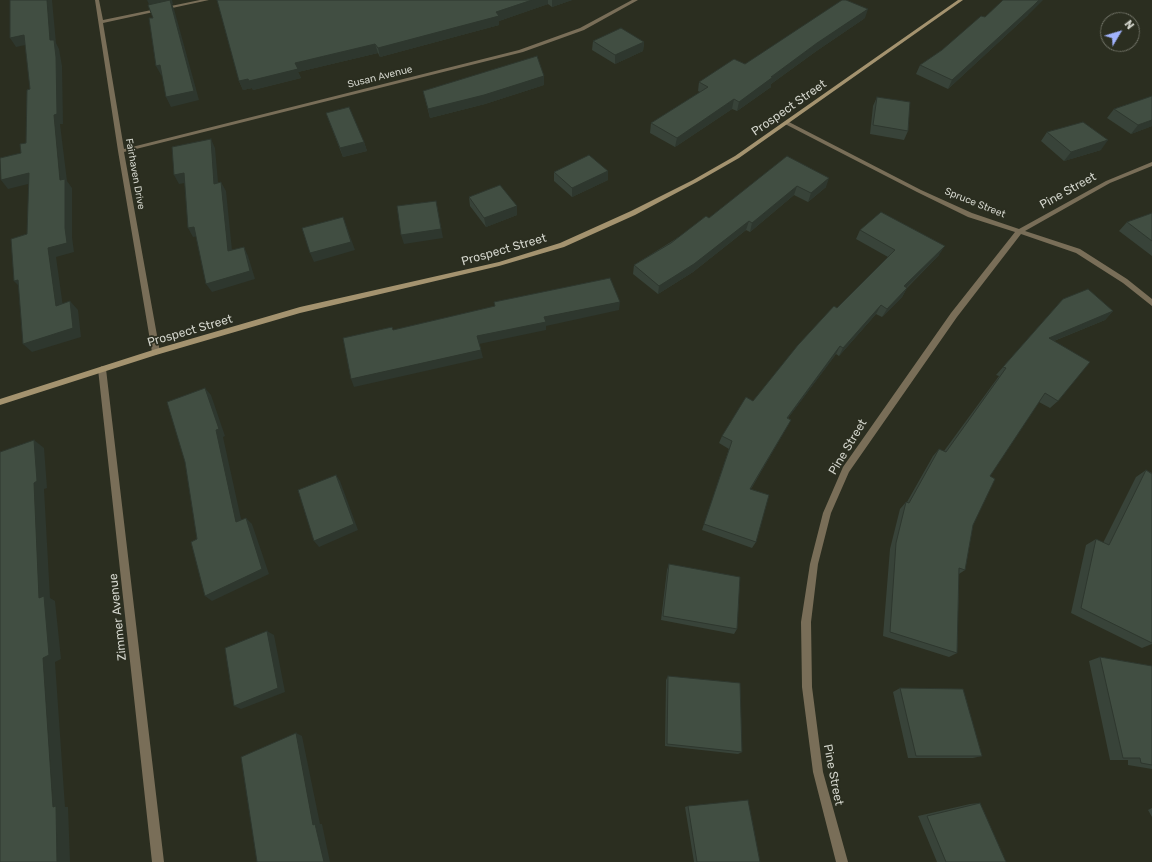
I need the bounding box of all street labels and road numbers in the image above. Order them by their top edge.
street label: Susan Avenue [346,63,414,91]
street label: Prospect Street [749,77,829,139]
street label: Fairhaven Drive [123,137,147,211]
street label: Pine Street [1037,170,1099,212]
street label: Spruce Street [943,185,1007,221]
street label: Prospect Street [460,231,548,269]
street label: Prospect Street [146,312,234,350]
street label: Pine Street [826,417,870,477]
street label: Zimmer Avenue [106,573,130,661]
street label: Pine Street [820,743,846,807]

